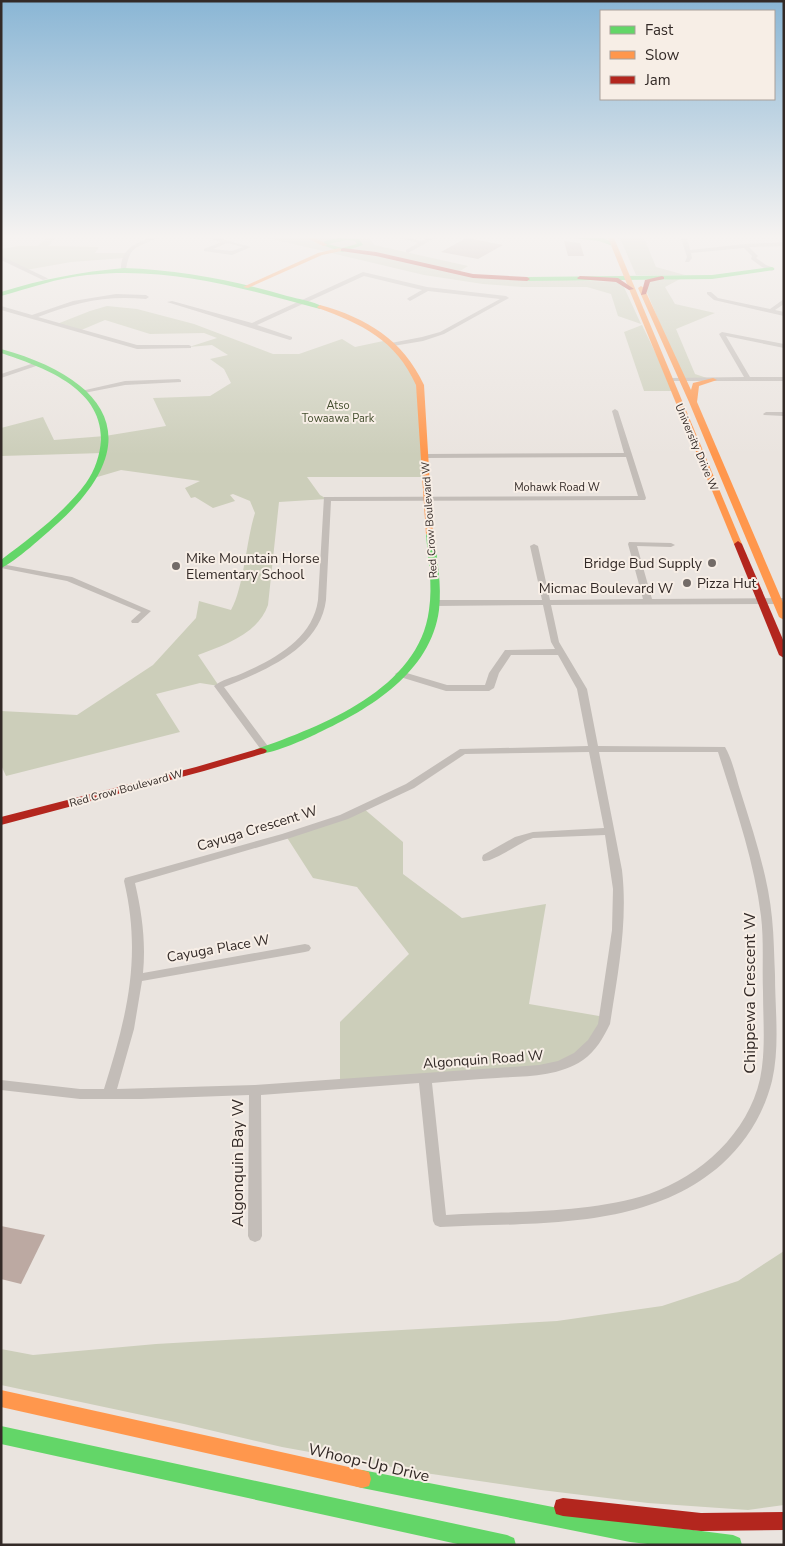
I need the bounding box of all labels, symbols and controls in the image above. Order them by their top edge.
legend [600,10,775,100]
text: Fast [645,20,674,40]
text: Slow [645,45,680,65]
text: Jam [644,70,671,90]
park label: Atso Towaawa Park [302,398,375,426]
street label: University Drive W [671,401,722,493]
street label: Red Crow Boulevard W [418,461,441,579]
street label: Mohawk Road W [514,480,600,495]
place label: Mike Mountain Horse Elementary School [186,549,319,584]
place label: Bridge Bud Supply [584,554,703,573]
marker: Bridge Bud Supply [706,557,718,569]
marker: Mike Mountain Horse Elementary School [170,560,182,572]
place label: Pizza Hut [697,574,757,593]
marker: Pizza Hut [681,577,693,589]
street label: Micmac Boulevard W [539,579,674,598]
street label: Red Crow Boulevard W [68,766,185,811]
street label: Cayuga Crescent W [195,801,320,856]
street label: Chippewa Crescent W [739,912,761,1074]
street label: Cayuga Place W [165,930,272,967]
street label: Algonquin Road W [422,1046,544,1073]
street label: Algonquin Bay W [227,1099,249,1227]
street label: Whoop-Up Drive [306,1438,432,1488]

